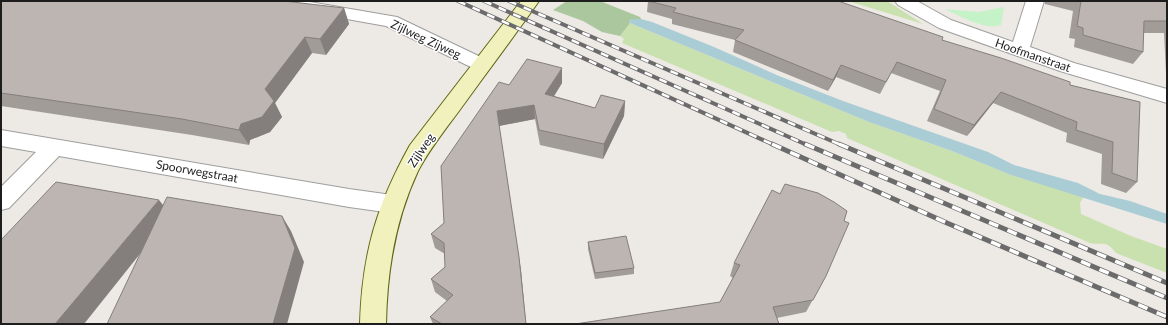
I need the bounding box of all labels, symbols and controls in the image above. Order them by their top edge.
street label: Zijlweg Zijweg [389,16,463,62]
street label: Hoofmanstraat [993,35,1073,75]
street label: Zijlweg [404,130,438,170]
street label: Spoorwegstraat [155,156,240,186]

